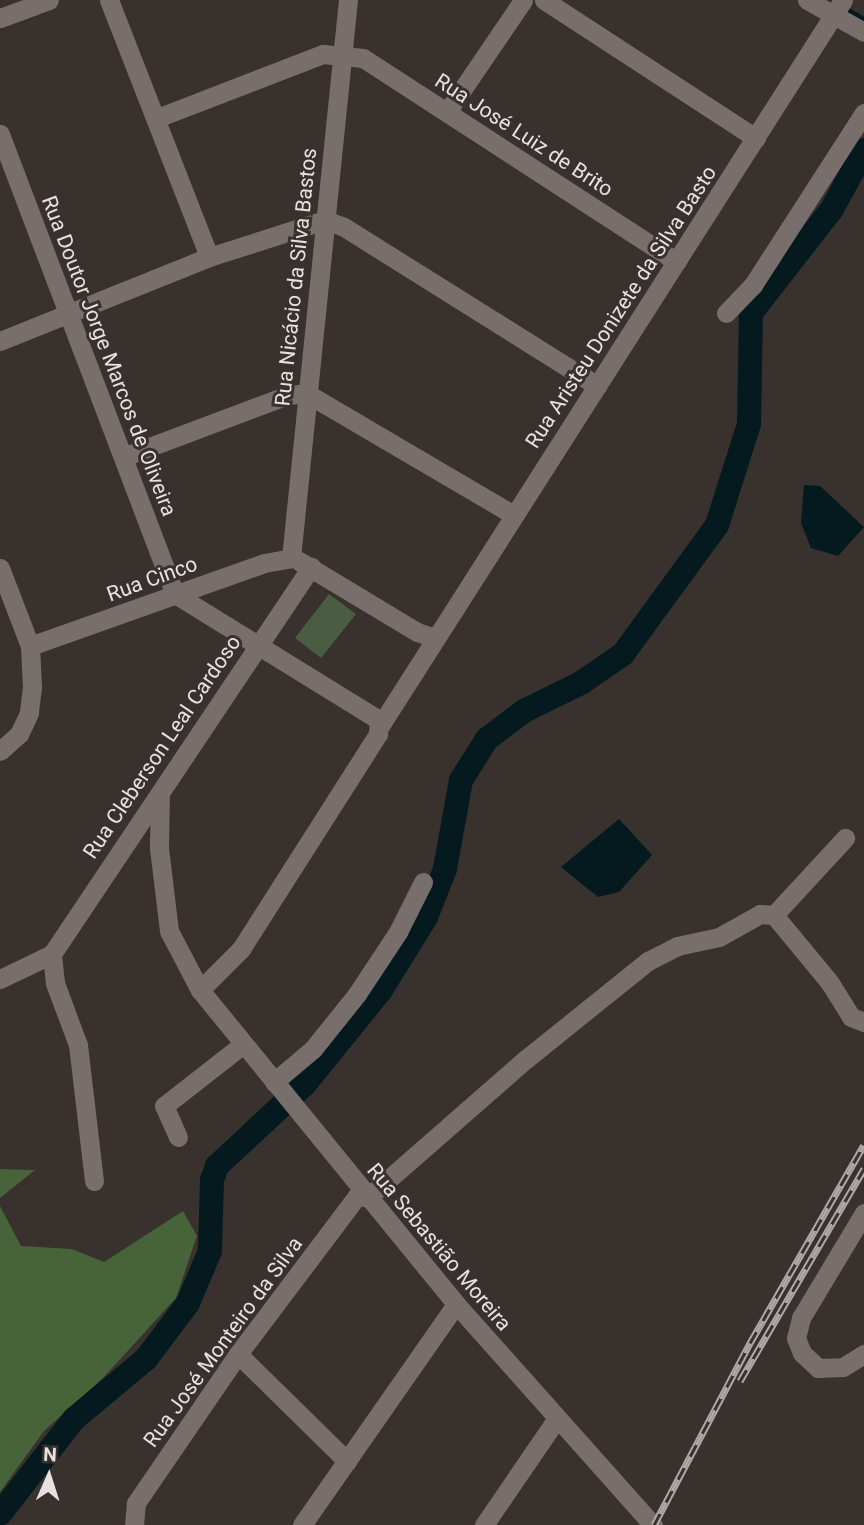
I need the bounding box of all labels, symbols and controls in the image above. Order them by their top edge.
street label: Rua José Luiz de Brito [430,68,618,202]
street label: Rua Nicácio da Silva Bastos [270,147,322,407]
street label: Rua Aristeu Donizete da Silva Basto [520,161,722,453]
street label: Rua Doutor Jorge Marcos de Oliveira [36,192,182,520]
street label: Rua Cinco [103,551,201,607]
street label: Rua Cleberson Leal Cardoso [78,631,246,863]
street label: Rua Sebastião Moreira [362,1158,516,1336]
street label: Rua José Monteiro da Silva [138,1232,308,1452]
north arrow [14,1441,84,1511]
text: N [43,1443,57,1466]

